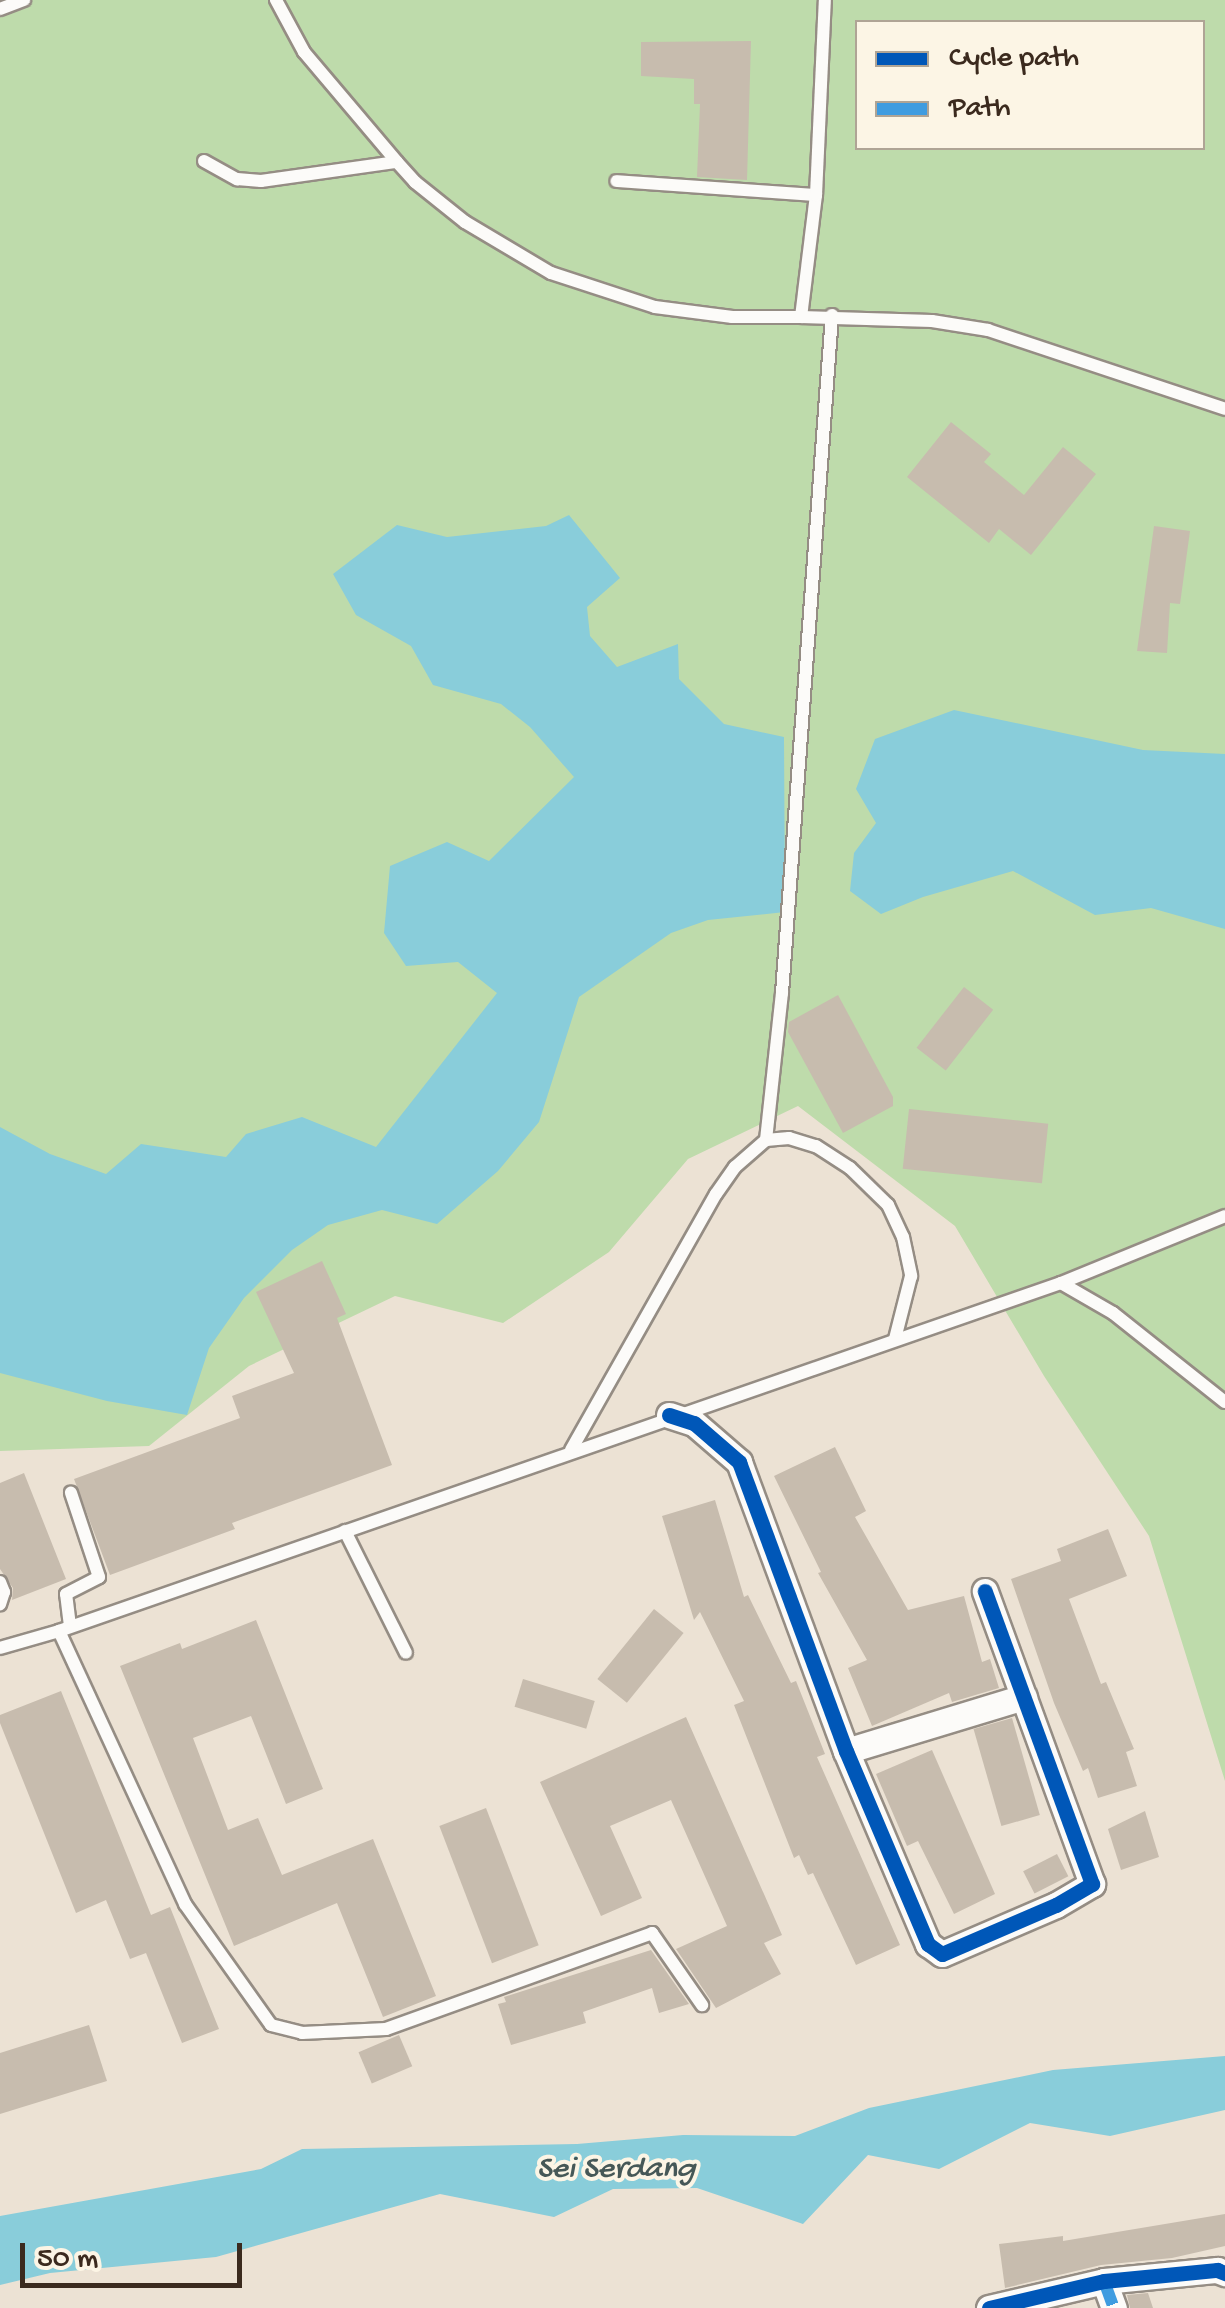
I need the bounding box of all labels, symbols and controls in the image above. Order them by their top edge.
legend [855,20,1205,150]
text: Cycle path [949,42,1079,77]
text: Path [949,92,1011,127]
water label: Sei Serdang [537,2151,695,2189]
scale bar [25,2223,248,2285]
text: 50 m [37,2243,98,2278]

